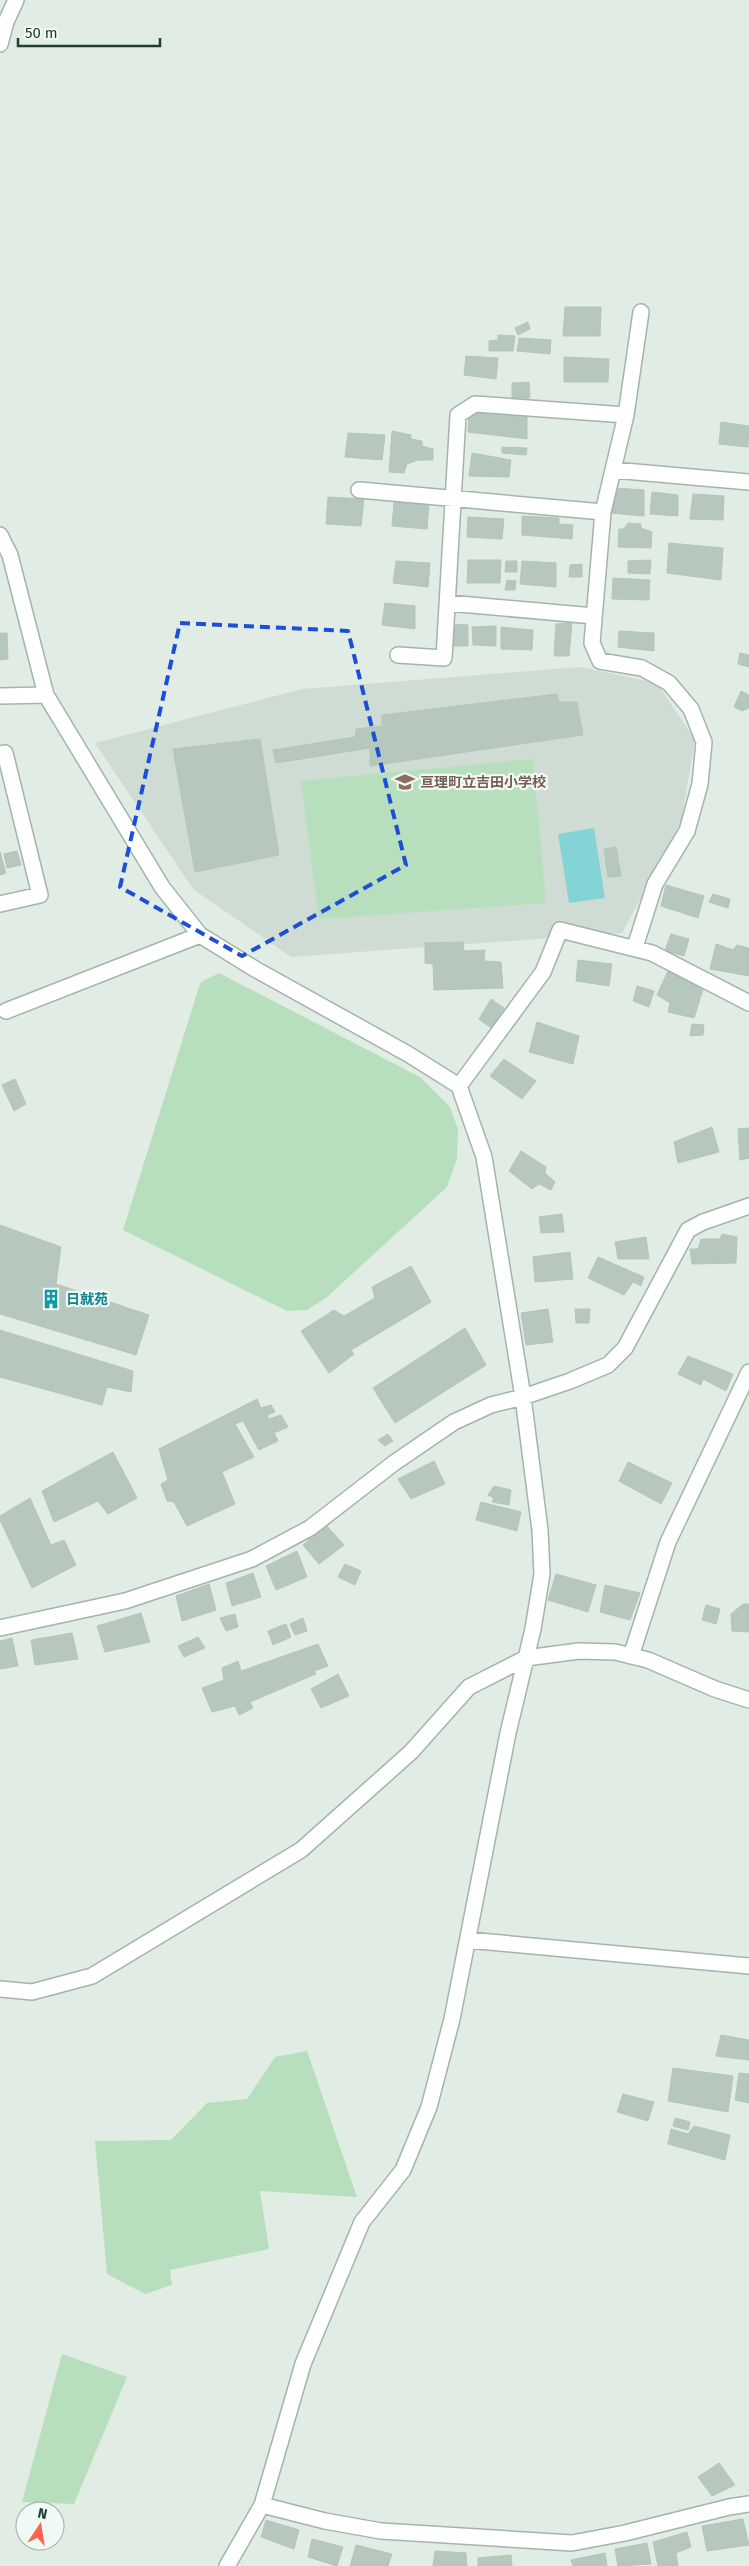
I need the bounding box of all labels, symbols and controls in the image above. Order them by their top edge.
scale bar [18,15,160,47]
text: 50 m [25,24,58,42]
school or university icon: 亘理町立吉田小学校 [394,771,416,793]
place label: 亘理町立吉田小学校 [420,774,546,791]
building icon: 日就苑 [40,1288,62,1310]
place label: 日就苑 [66,1291,108,1308]
north arrow [15,2501,65,2551]
text: N [36,2504,49,2523]

